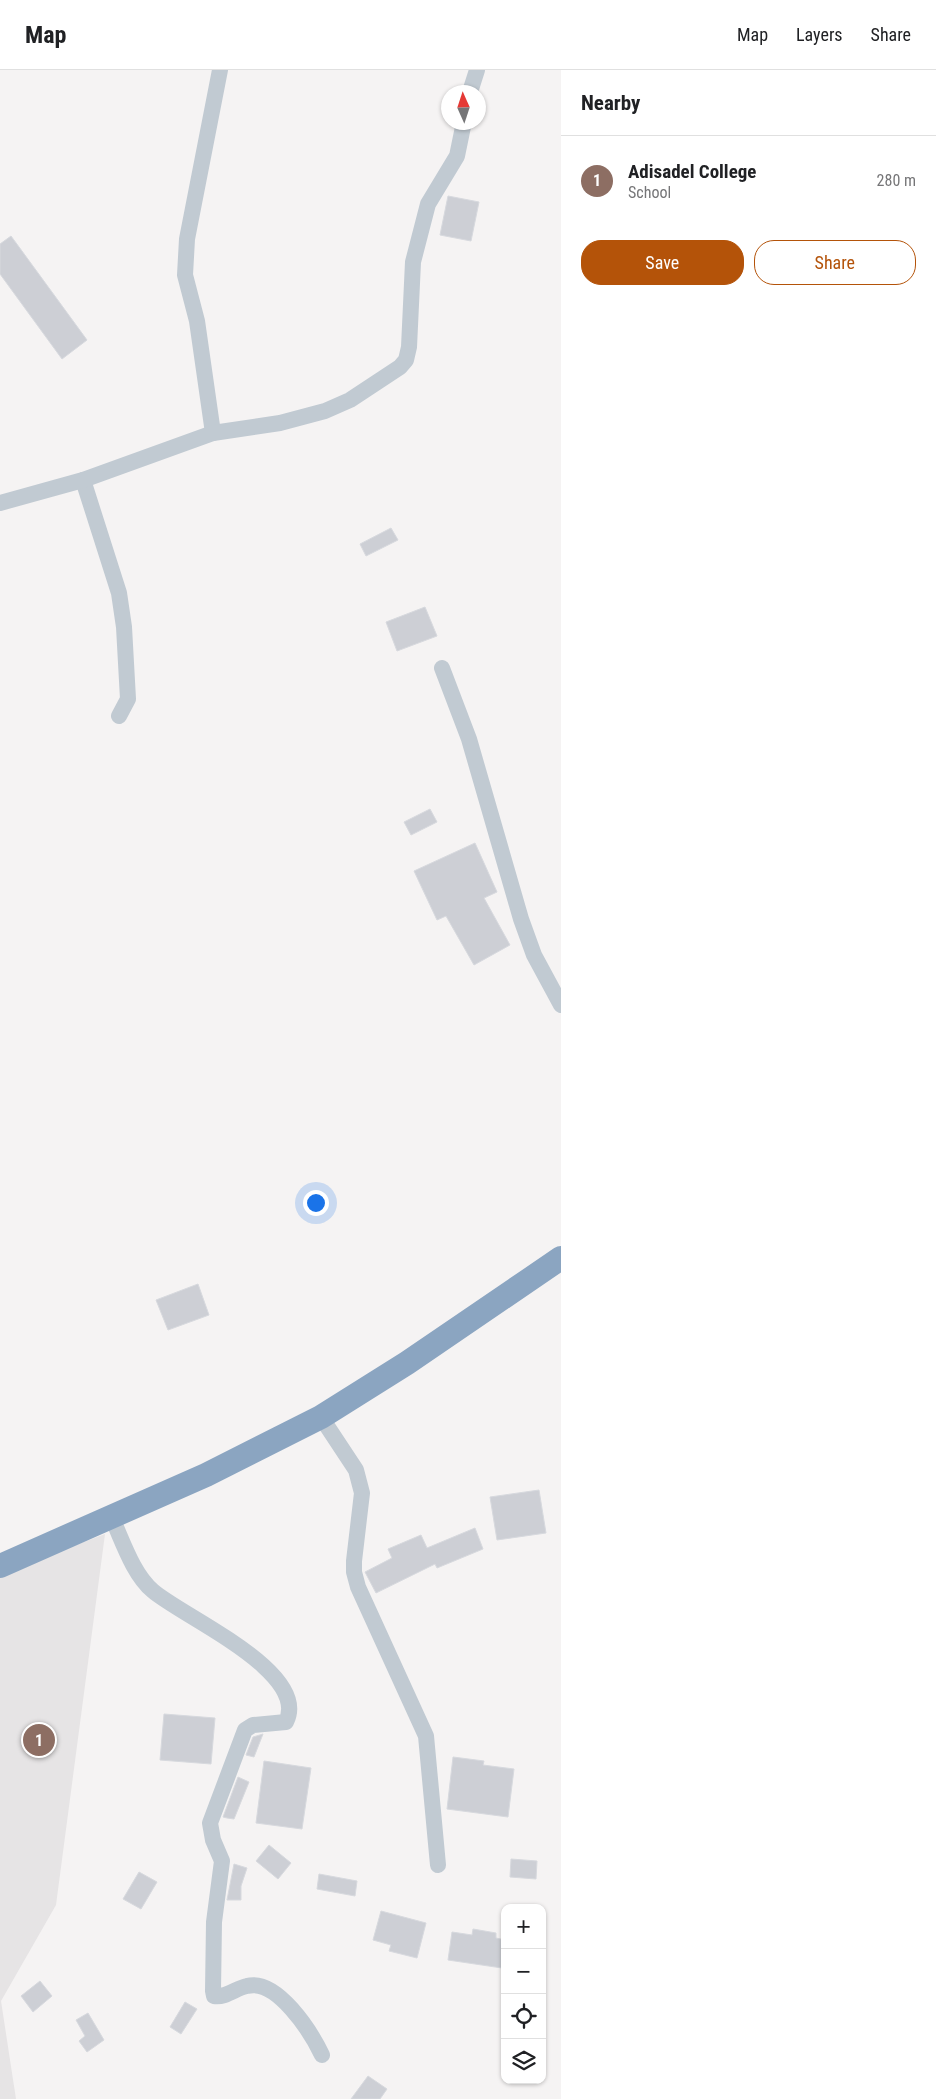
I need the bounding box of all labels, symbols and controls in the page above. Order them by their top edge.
text: Map [25,21,66,49]
text: Map [737,24,768,45]
text: Layers [796,24,843,45]
text: Share [871,24,911,45]
north arrow [441,85,486,130]
text: Nearby [581,91,640,115]
text: Adisadel College [628,160,756,183]
text: 1 [593,171,601,190]
text: 280 m [877,171,916,190]
text: School [628,183,671,202]
button: Save [581,240,744,285]
button: Share [754,240,916,285]
your location [303,1190,329,1216]
pin: 1 [23,1721,55,1759]
map controls [501,1904,546,2084]
button: + [501,1904,546,1949]
button: − [501,1949,546,1994]
button: locate [501,1994,546,2039]
button: layers [501,2039,546,2084]

